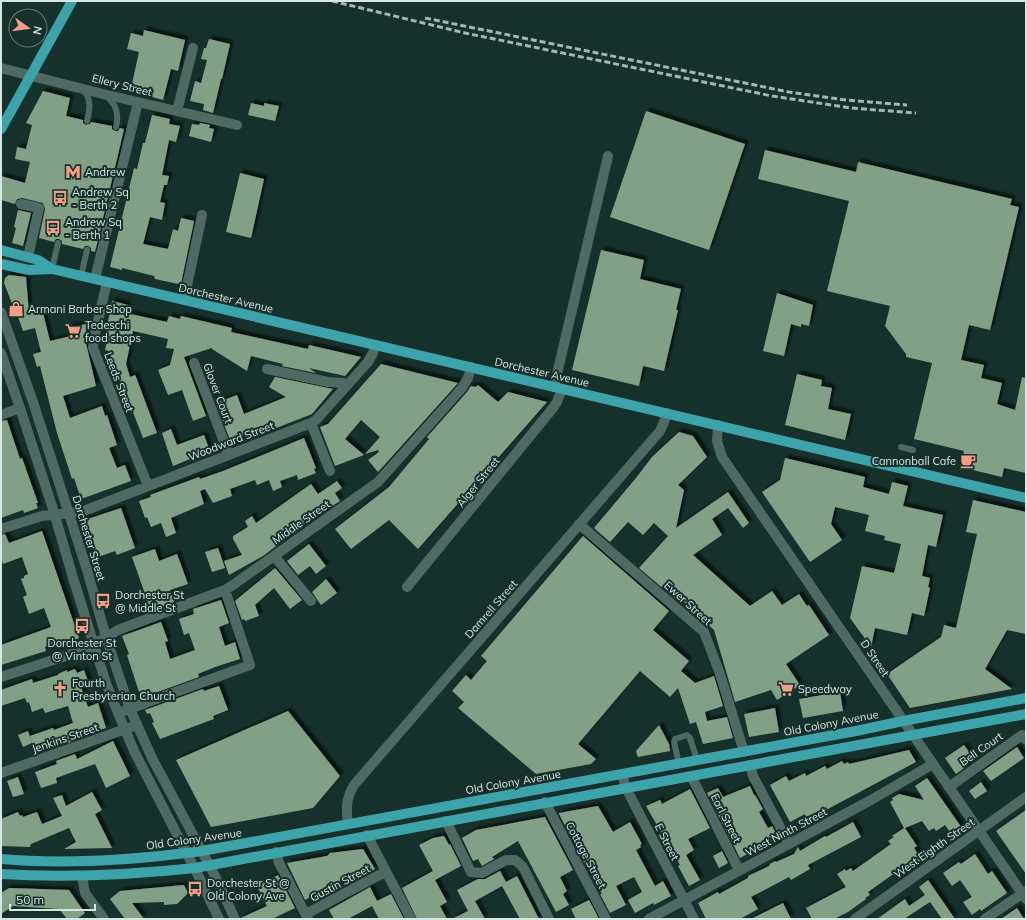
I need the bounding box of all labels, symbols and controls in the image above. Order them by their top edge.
north arrow [8,8,48,48]
text: N [30,25,46,36]
street label: Ellery Street [91,71,153,99]
metro station icon: Andrew [64,163,82,181]
place label: Andrew [85,165,126,179]
place label: Andrew Sq - Berth 2 [72,185,129,212]
bus stop icon: Andrew Sq - Berth 2 [51,189,69,207]
place label: Andrew Sq - Berth 1 [65,215,122,242]
bus stop icon: Andrew Sq - Berth 1 [44,219,62,237]
street label: Dorchester Avenue [177,280,275,316]
shop icon: Armani Barber Shop [7,300,25,318]
place label: Armani Barber Shop [28,302,132,316]
place label: Tedeschi food shops [85,318,141,345]
supermarket icon: Tedeschi food shops [64,322,82,340]
street label: Leeds Street [101,350,137,414]
street label: Dorchester Avenue [493,354,591,390]
street label: Glover Court [200,361,236,425]
street label: Woodward Street [186,418,276,464]
cafe icon: Cannonball Cafe [959,452,977,470]
street label: Alger Street [453,454,503,510]
place label: Cannonball Cafe [872,454,956,468]
street label: Dorchester Street [69,494,109,583]
street label: Middle Street [269,497,333,547]
street label: Damrell Street [462,577,520,641]
street label: Ewer Street [661,578,715,628]
place label: Dorchester St @ Middle St [115,588,184,615]
bus stop icon: Dorchester St @ Middle St [94,592,112,610]
bus stop icon: Dorchester St @ Vinton St [73,617,91,635]
place label: Dorchester St @ Vinton St [47,636,117,663]
street label: D Street [858,637,892,679]
place label: Fourth Presbyterian Church [72,676,175,703]
church icon: Fourth Presbyterian Church [51,680,69,698]
supermarket icon: Speedway [777,680,795,698]
place label: Speedway [798,682,852,696]
street label: Old Colony Avenue [782,707,880,739]
street label: Jenkins Street [30,720,100,756]
street label: Bell Court [957,729,1005,769]
street label: Old Colony Avenue [464,767,562,797]
street label: Earl Street [708,791,744,845]
street label: West Ninth Street [743,804,829,859]
street label: West Eighth Street [891,815,977,881]
street label: Cottage Street [563,819,609,891]
street label: E Street [652,821,682,863]
street label: Old Colony Avenue [145,825,243,853]
street label: Gustin Street [308,861,373,905]
place label: Dorchester St @ Old Colony Ave [207,876,290,903]
bus stop icon: Dorchester St @ Old Colony Ave [186,880,204,898]
scale bar [10,886,95,912]
text: 50 m [16,892,44,907]

